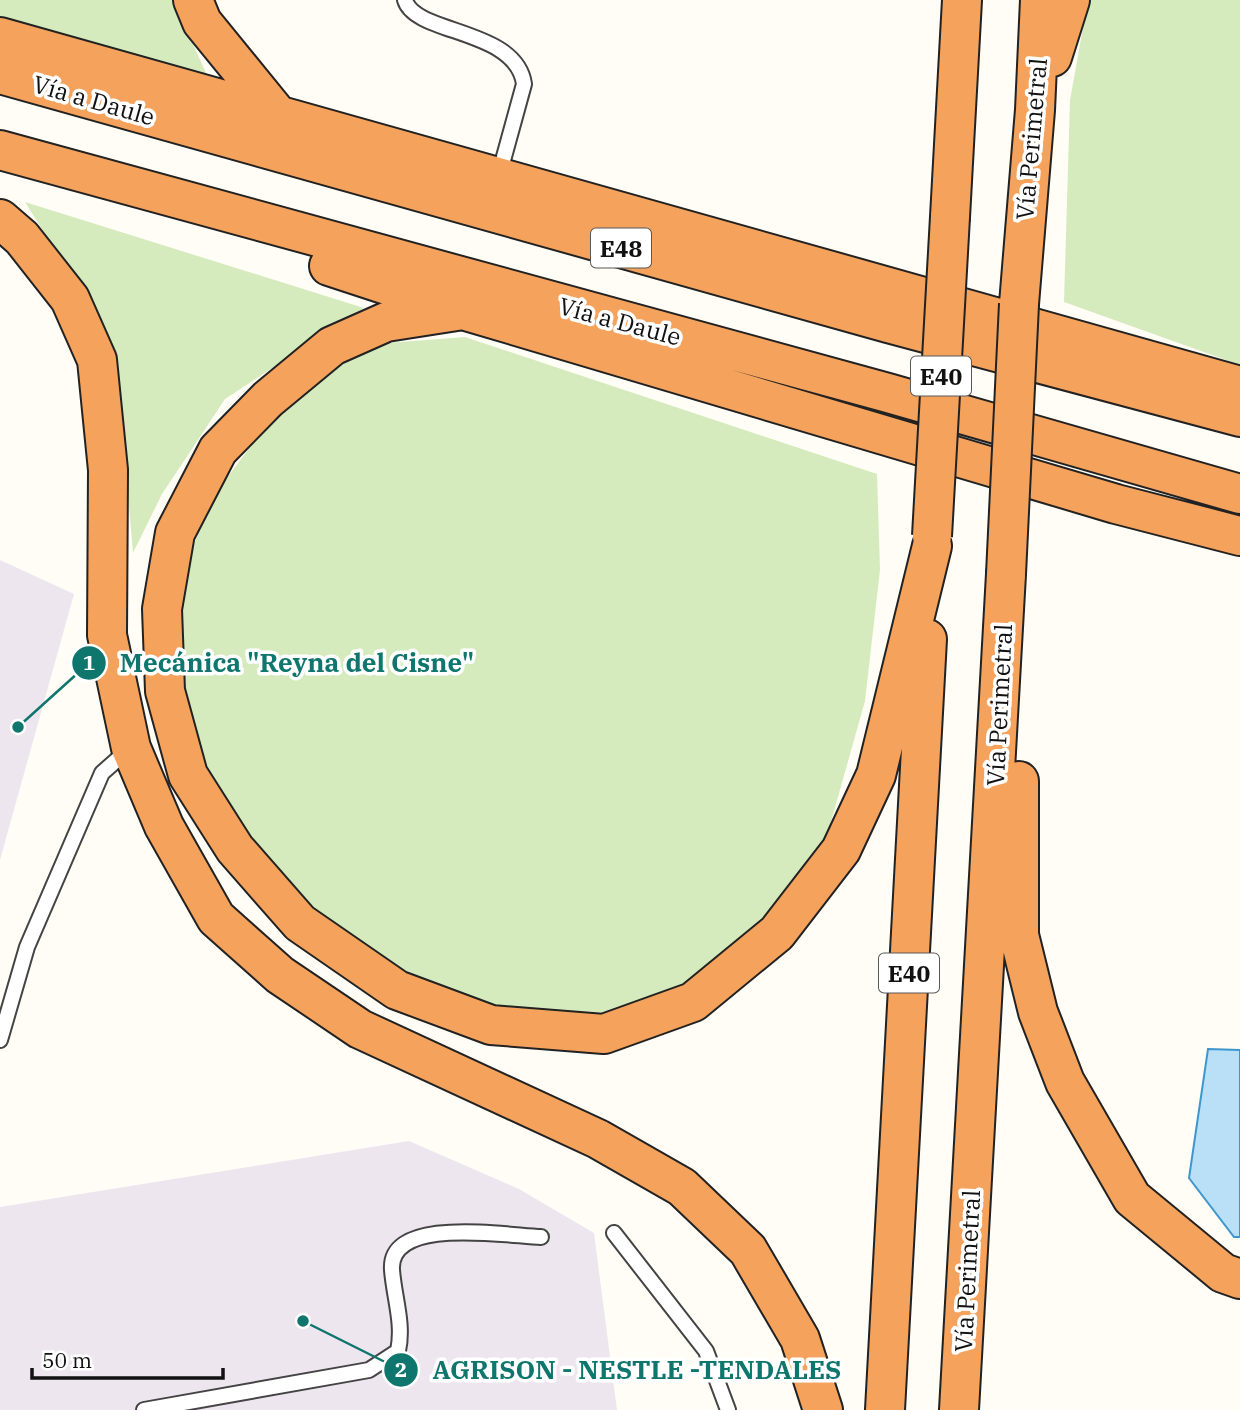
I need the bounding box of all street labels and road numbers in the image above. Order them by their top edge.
street label: Vía Perimetral [1008,57,1054,221]
street label: Vía a Daule [29,67,159,133]
road number: E48 [591,229,651,268]
street label: Vía a Daule [555,289,685,353]
road number: E40 [911,356,971,396]
street label: Vía Perimetral [979,623,1019,787]
road number: E40 [879,954,939,992]
street label: Vía Perimetral [947,1189,987,1353]

